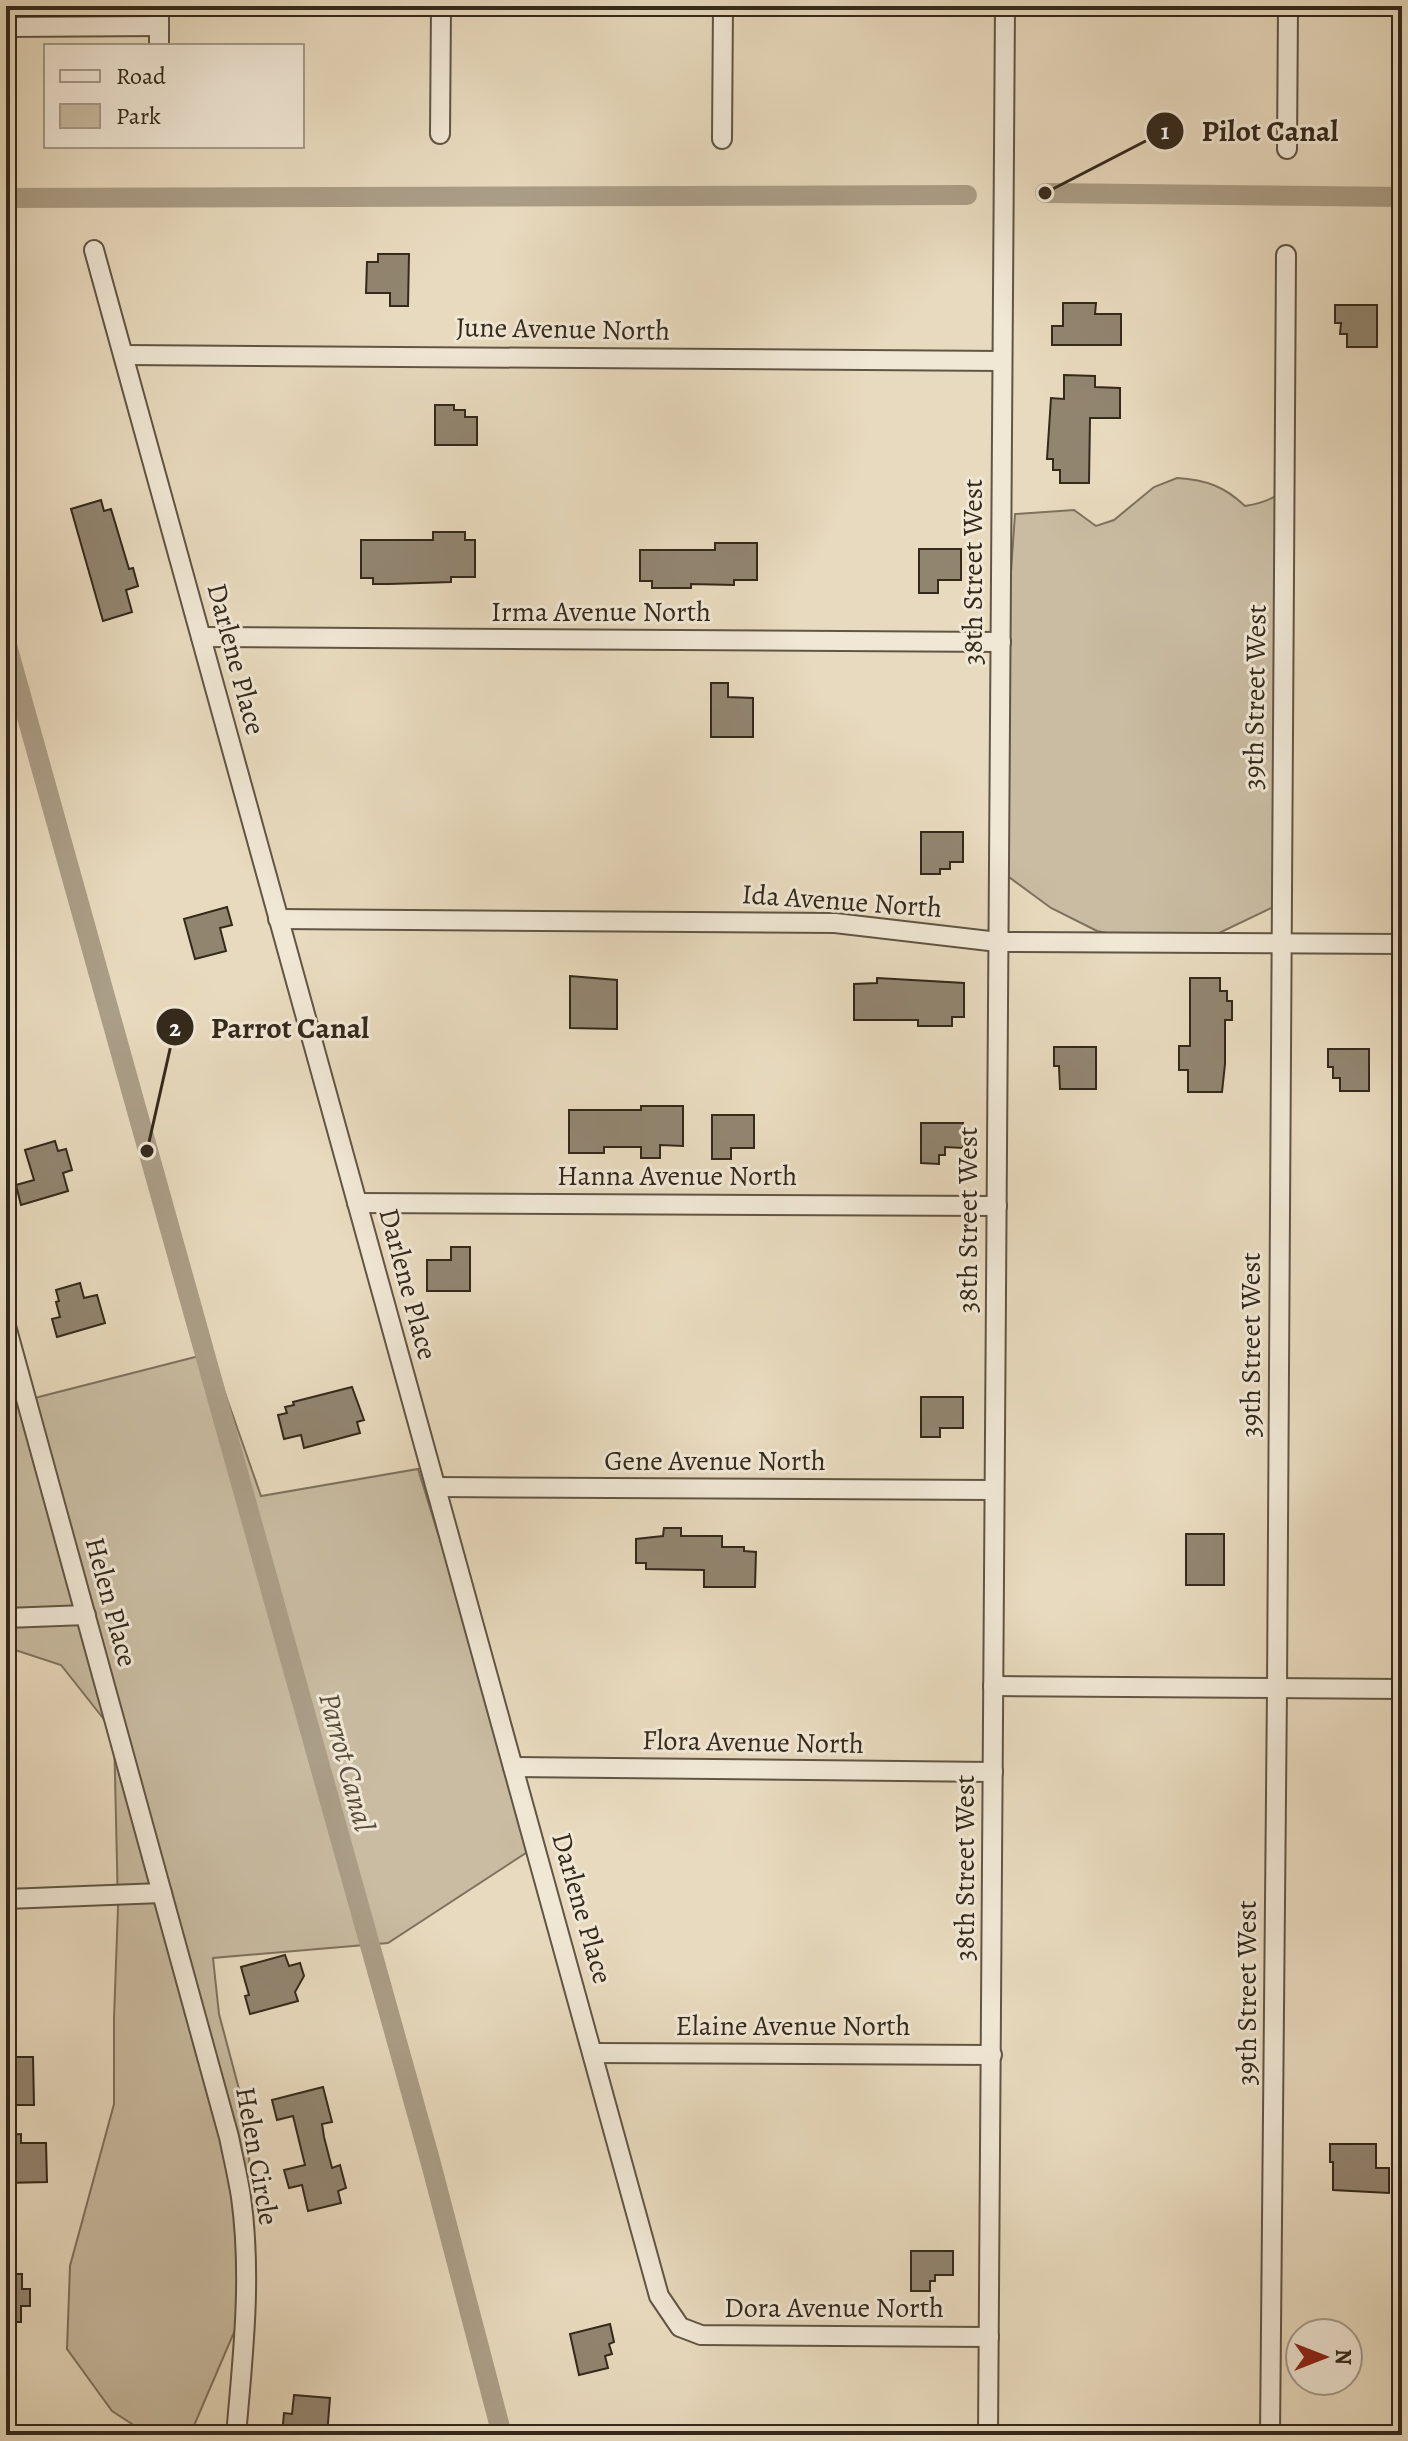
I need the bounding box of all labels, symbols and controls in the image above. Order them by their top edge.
legend [44,44,304,148]
text: Road [116,60,166,92]
text: Park [116,100,161,132]
callout: Pilot Canal [1145,104,1354,158]
text: Pilot Canal [1202,111,1338,151]
text: 1 [1161,115,1170,147]
street label: June Avenue North [456,308,670,350]
street label: 38th Street West [954,479,992,665]
street label: Darlene Place [198,579,274,739]
street label: Irma Avenue North [491,593,711,631]
street label: 39th Street West [1234,604,1276,790]
street label: Ida Avenue North [741,875,943,927]
callout: Parrot Canal [155,1000,386,1054]
text: Parrot Canal [211,1008,369,1048]
text: 2 [169,1012,181,1044]
street label: 38th Street West [949,1127,987,1313]
street label: Hanna Avenue North [557,1157,797,1195]
street label: Darlene Place [370,1204,446,1364]
street label: 39th Street West [1232,1252,1270,1438]
street label: Gene Avenue North [604,1442,826,1480]
street label: Helen Place [75,1533,147,1671]
water label: Parrot Canal [309,1688,385,1836]
street label: Flora Avenue North [642,1721,864,1763]
street label: 38th Street West [946,1775,984,1961]
street label: Darlene Place [542,1828,622,1988]
street label: 39th Street West [1228,1900,1266,2086]
street label: Elaine Avenue North [675,2007,911,2045]
street label: Helen Circle [226,2084,288,2228]
street label: Dora Avenue North [724,2289,944,2327]
north arrow [1284,2317,1364,2397]
text: N [1328,2349,1358,2365]

